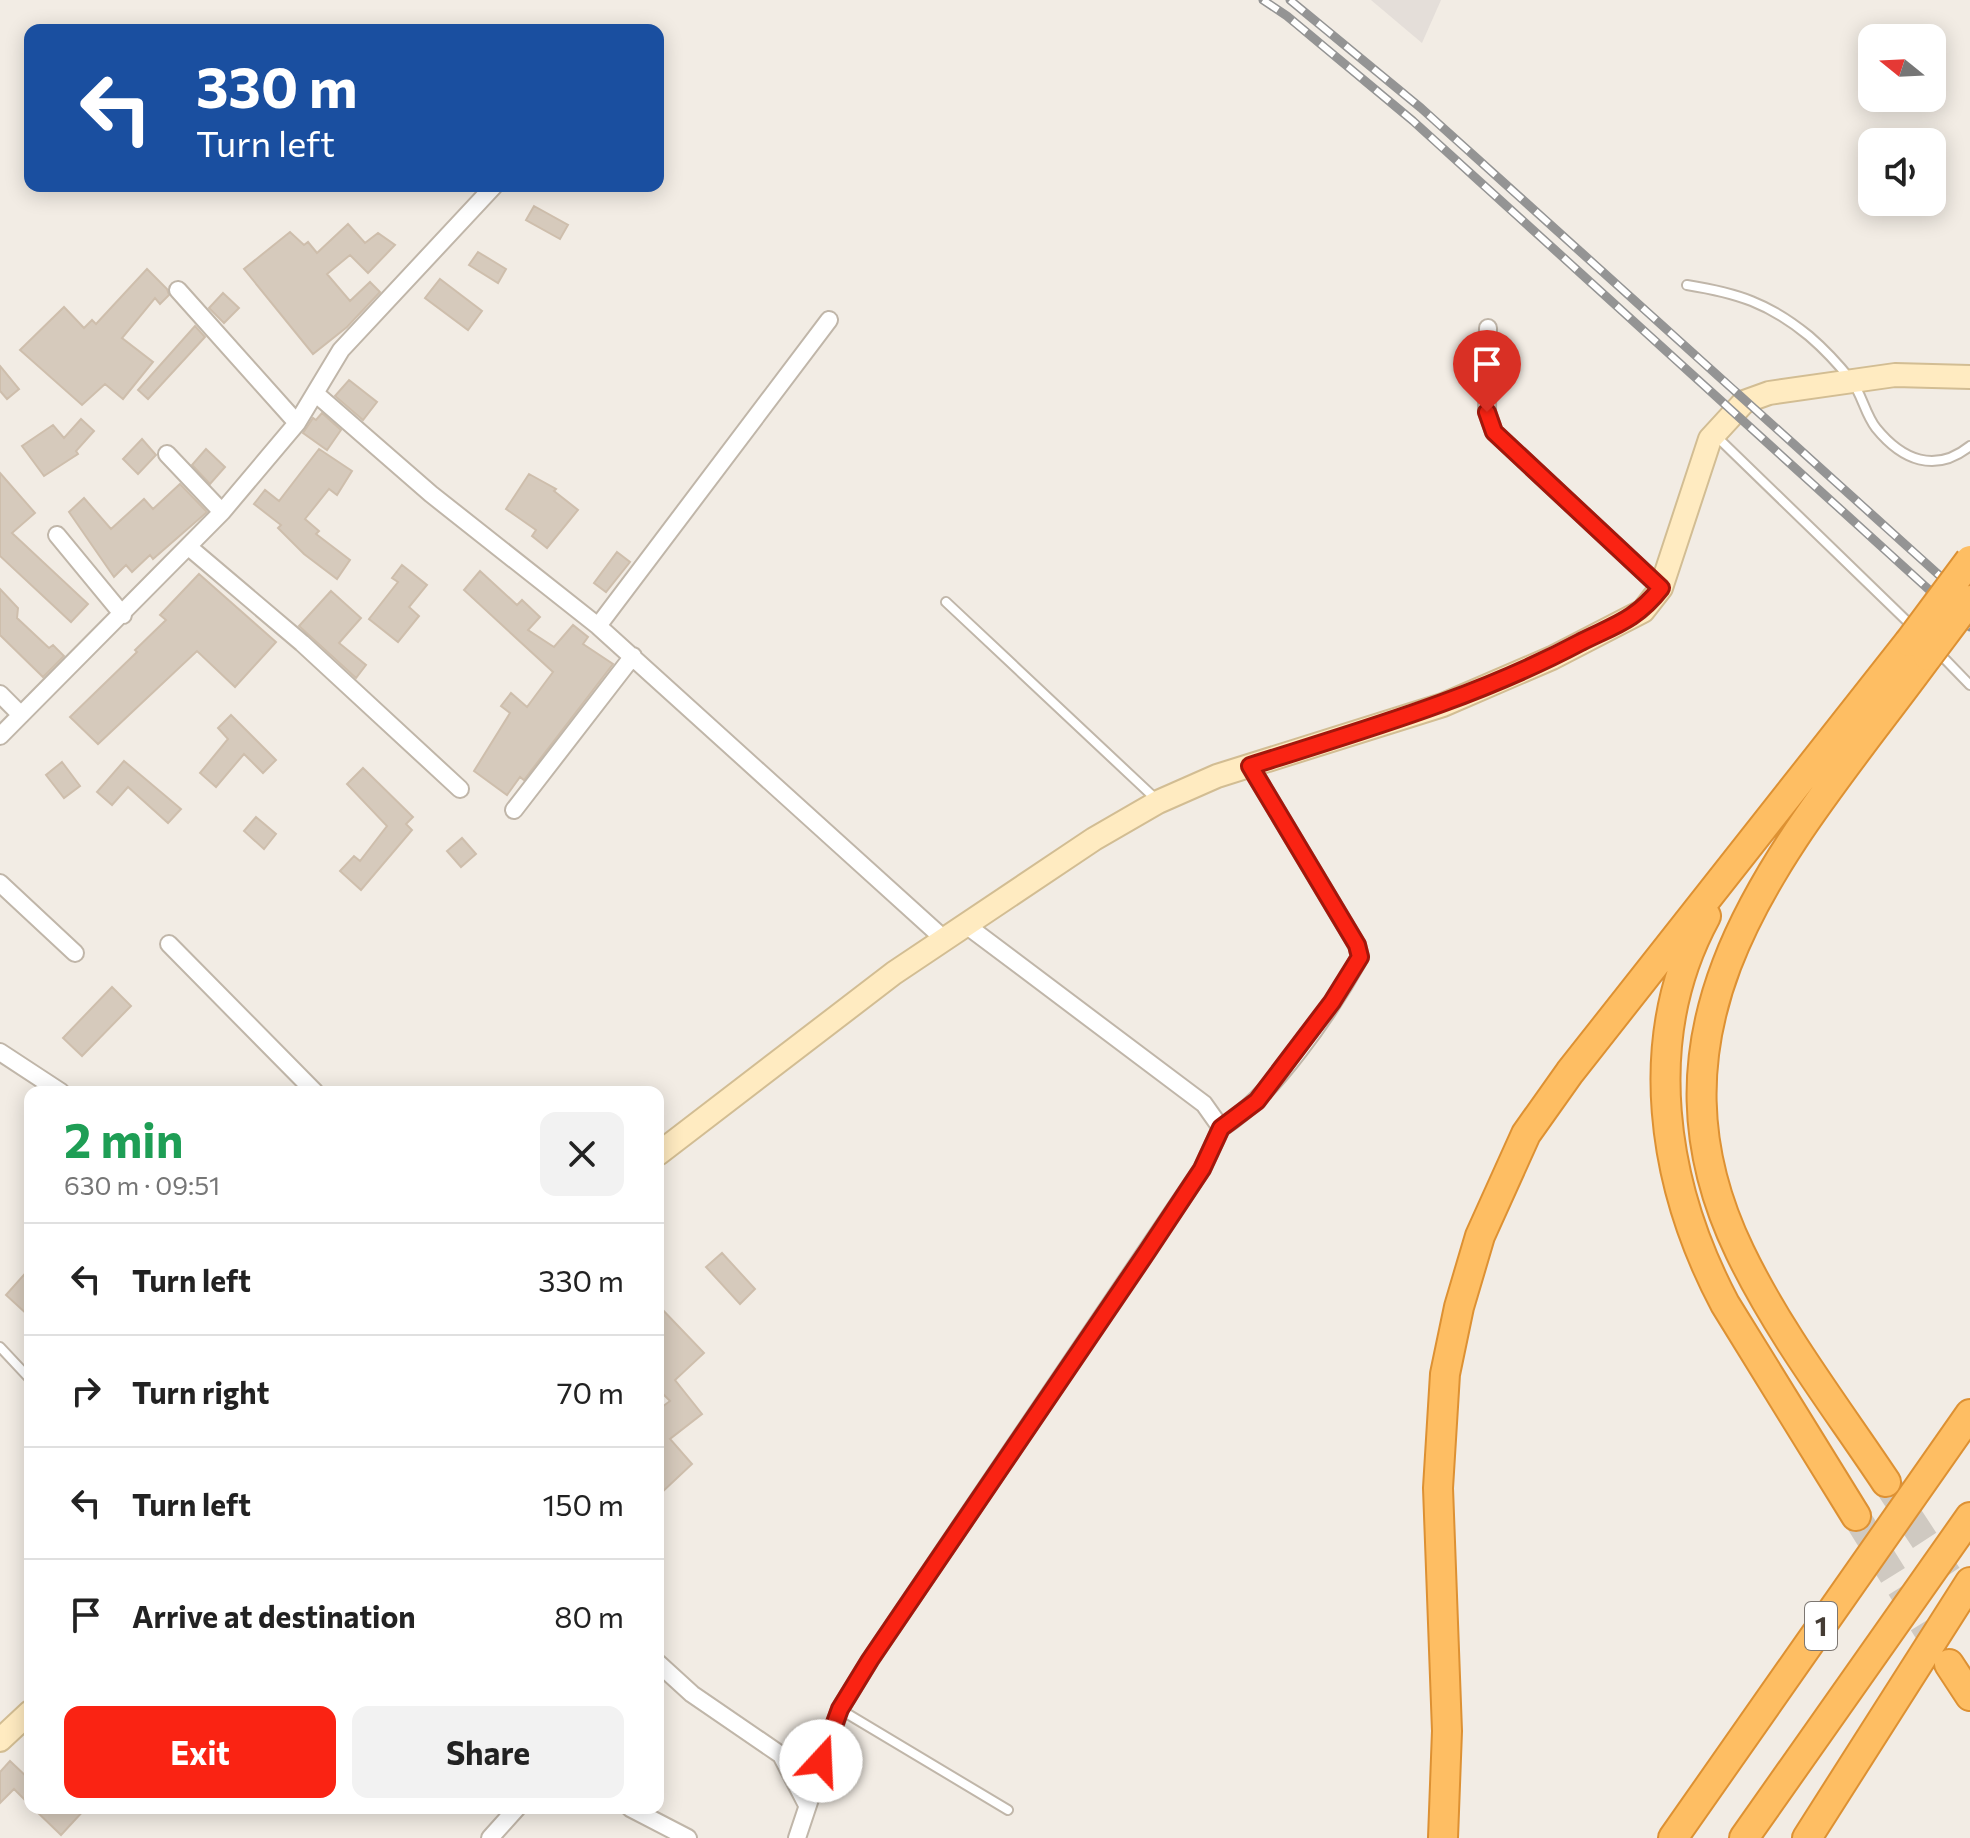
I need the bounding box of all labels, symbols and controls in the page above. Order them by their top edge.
north arrow [1858,24,1946,112]
map controls [1858,24,1946,216]
text: 330 m [196,51,358,120]
icon: left [64,56,168,160]
text: Turn left [196,120,335,164]
button: sound [1858,128,1946,216]
pin [1453,330,1521,412]
icon: arrive [1465,342,1509,386]
text: 2 min [64,1109,184,1168]
button: close [540,1112,624,1196]
text: 630 m · 09:51 [64,1169,220,1200]
icon: left [64,1257,108,1301]
text: Turn left [132,1261,251,1298]
text: 330 m [538,1261,624,1298]
icon: right [64,1369,108,1413]
text: Turn right [132,1373,269,1410]
text: 70 m [557,1373,624,1410]
icon: left [64,1481,108,1525]
text: Turn left [132,1485,251,1522]
text: 150 m [542,1485,624,1522]
icon: arrive [64,1593,108,1637]
text: Arrive at destination [132,1597,416,1634]
text: 80 m [554,1597,624,1634]
road number: 1 [1805,1602,1837,1650]
button: Exit [64,1706,336,1798]
button: Share [352,1706,624,1798]
position arrow [779,1719,863,1803]

